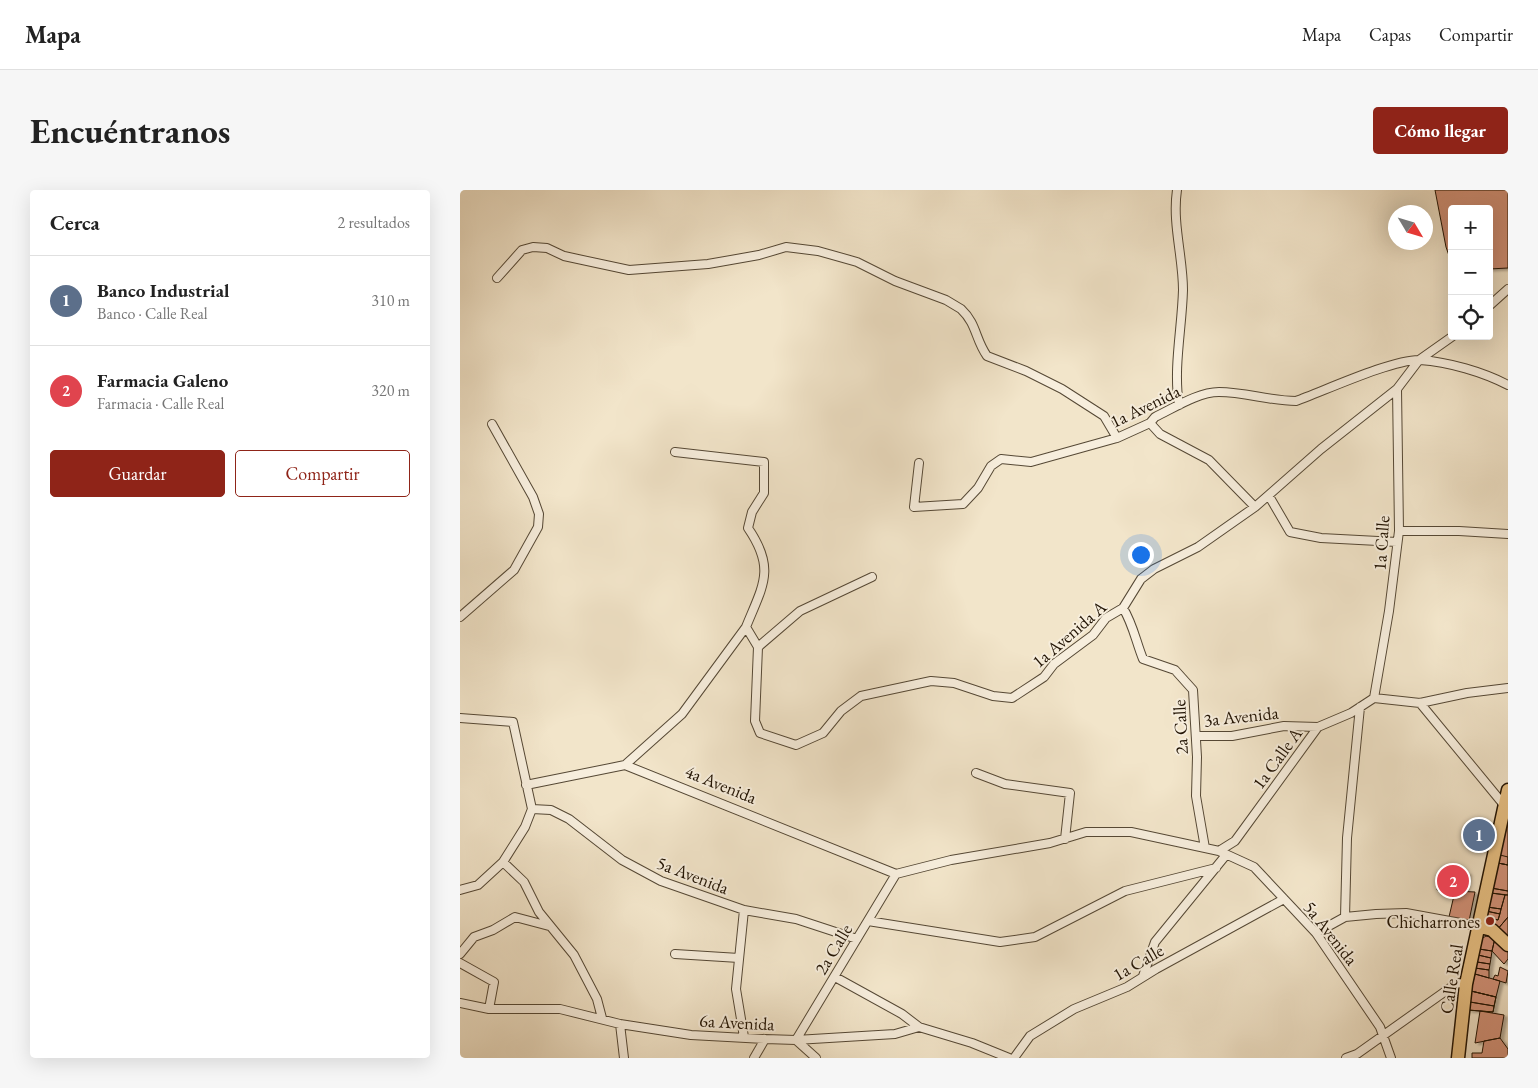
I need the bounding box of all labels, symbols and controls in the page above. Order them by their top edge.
text: Mapa [25,19,81,50]
text: Mapa [1302,23,1341,46]
text: Capas [1369,23,1411,46]
text: Compartir [1439,23,1513,46]
button: Cómo llegar [1373,107,1508,154]
text: Encuéntranos [30,108,230,153]
north arrow [1388,205,1433,250]
map controls [1448,205,1493,340]
button: + [1448,205,1493,250]
text: Cerca [50,209,100,236]
text: 2 resultados [338,212,410,233]
button: − [1448,250,1493,295]
text: Banco Industrial [97,278,229,303]
text: 1 [62,290,70,311]
text: 310 m [371,290,410,311]
button: locate [1448,295,1493,340]
text: Banco · Calle Real [97,303,208,324]
text: Farmacia Galeno [97,368,228,393]
street label: 1a Avenida [1106,379,1185,433]
text: 2 [62,380,70,401]
text: 320 m [371,380,410,401]
text: Farmacia · Calle Real [97,393,224,414]
button: Guardar [50,450,225,497]
button: Compartir [235,450,410,497]
street label: 1a Calle [1368,515,1394,571]
your location [1128,542,1154,568]
street label: 1a Avenida A [1027,595,1111,673]
street label: 2a Calle [1167,699,1193,755]
street label: 3a Avenida [1202,701,1280,731]
street label: 1a Calle A [1247,722,1308,794]
street label: 4a Avenida [682,759,761,809]
pin: 1 [1463,816,1495,854]
street label: 5a Avenida [654,851,733,900]
pin: 2 [1437,862,1469,900]
street label: 5a Avenida [1299,896,1364,970]
place label: Chicharrones [1386,910,1480,933]
marker: Chicharrones [1484,915,1496,927]
street label: 2a Calle [809,919,857,979]
street label: 1a Calle [1108,938,1168,986]
street label: Calle Real [1434,942,1468,1016]
street label: 6a Avenida [699,1009,776,1035]

